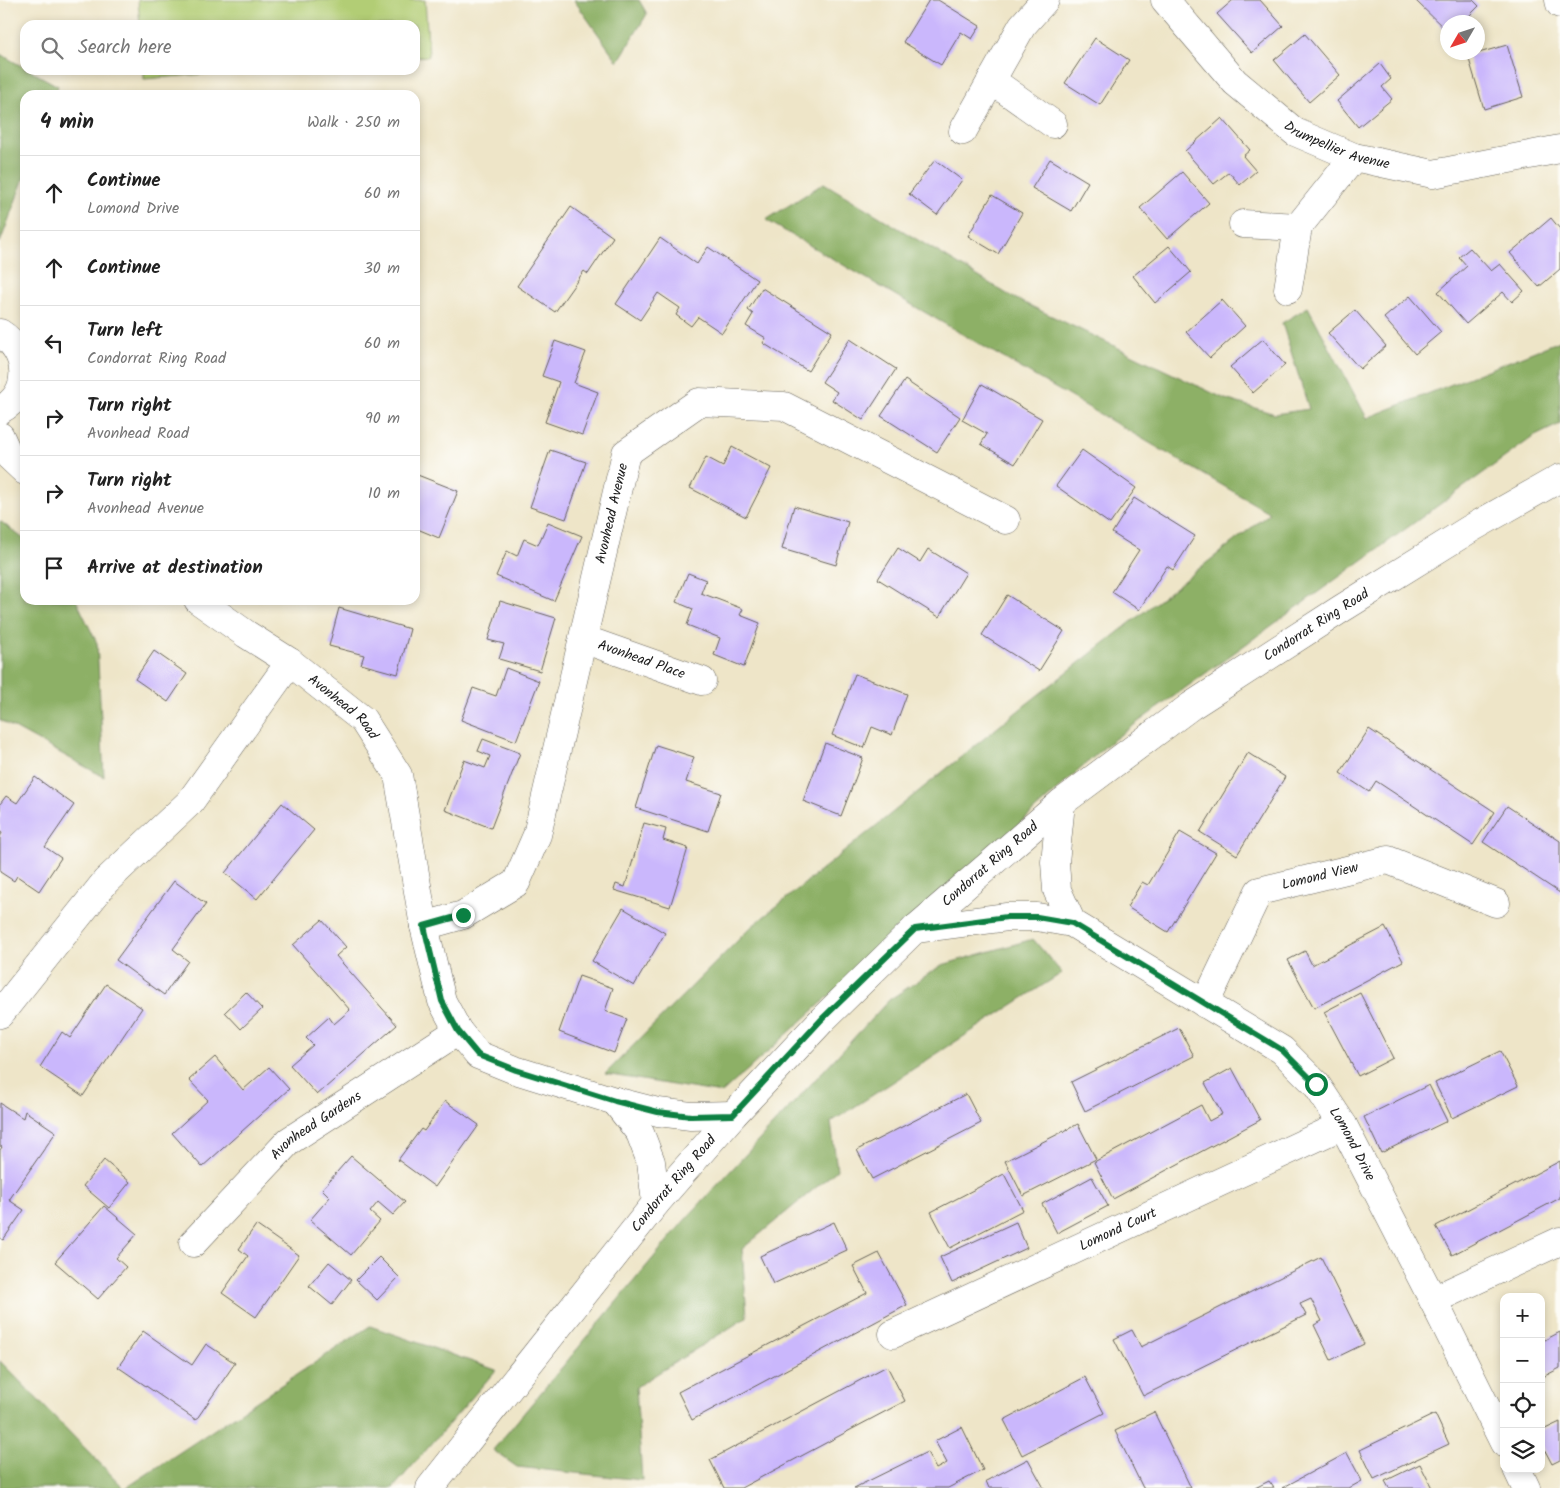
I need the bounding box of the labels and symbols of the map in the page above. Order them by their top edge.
north arrow [1440,15,1485,60]
street label: Drumpellier Avenue [1279,116,1392,176]
street label: Avonhead Avenue [590,460,634,566]
street label: Condorrat Ring Road [1259,583,1374,667]
street label: Avonhead Place [595,634,689,685]
street label: Avonhead Road [303,669,384,745]
street label: Condorrat Ring Road [937,816,1044,912]
street label: Lomond View [1279,856,1361,896]
route end [452,904,475,927]
route start [1305,1073,1328,1096]
street label: Avonhead Gardens [265,1085,366,1165]
street label: Lomond Drive [1323,1103,1381,1185]
street label: Condorrat Ring Road [626,1129,722,1237]
street label: Lomond Court [1076,1202,1161,1257]

